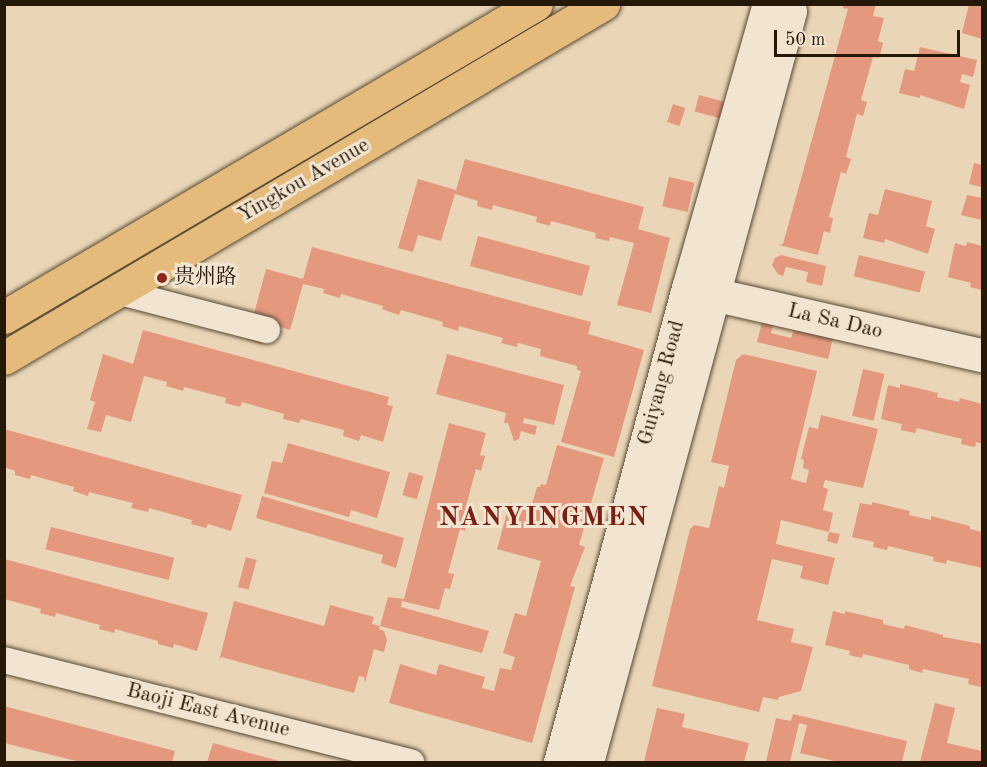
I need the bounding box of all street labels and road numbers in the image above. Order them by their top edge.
street label: Yingkou Avenue [234,133,374,229]
street label: La Sa Dao [785,299,885,345]
street label: Guiyang Road [633,318,691,448]
street label: Baoji East Avenue [124,679,292,743]

